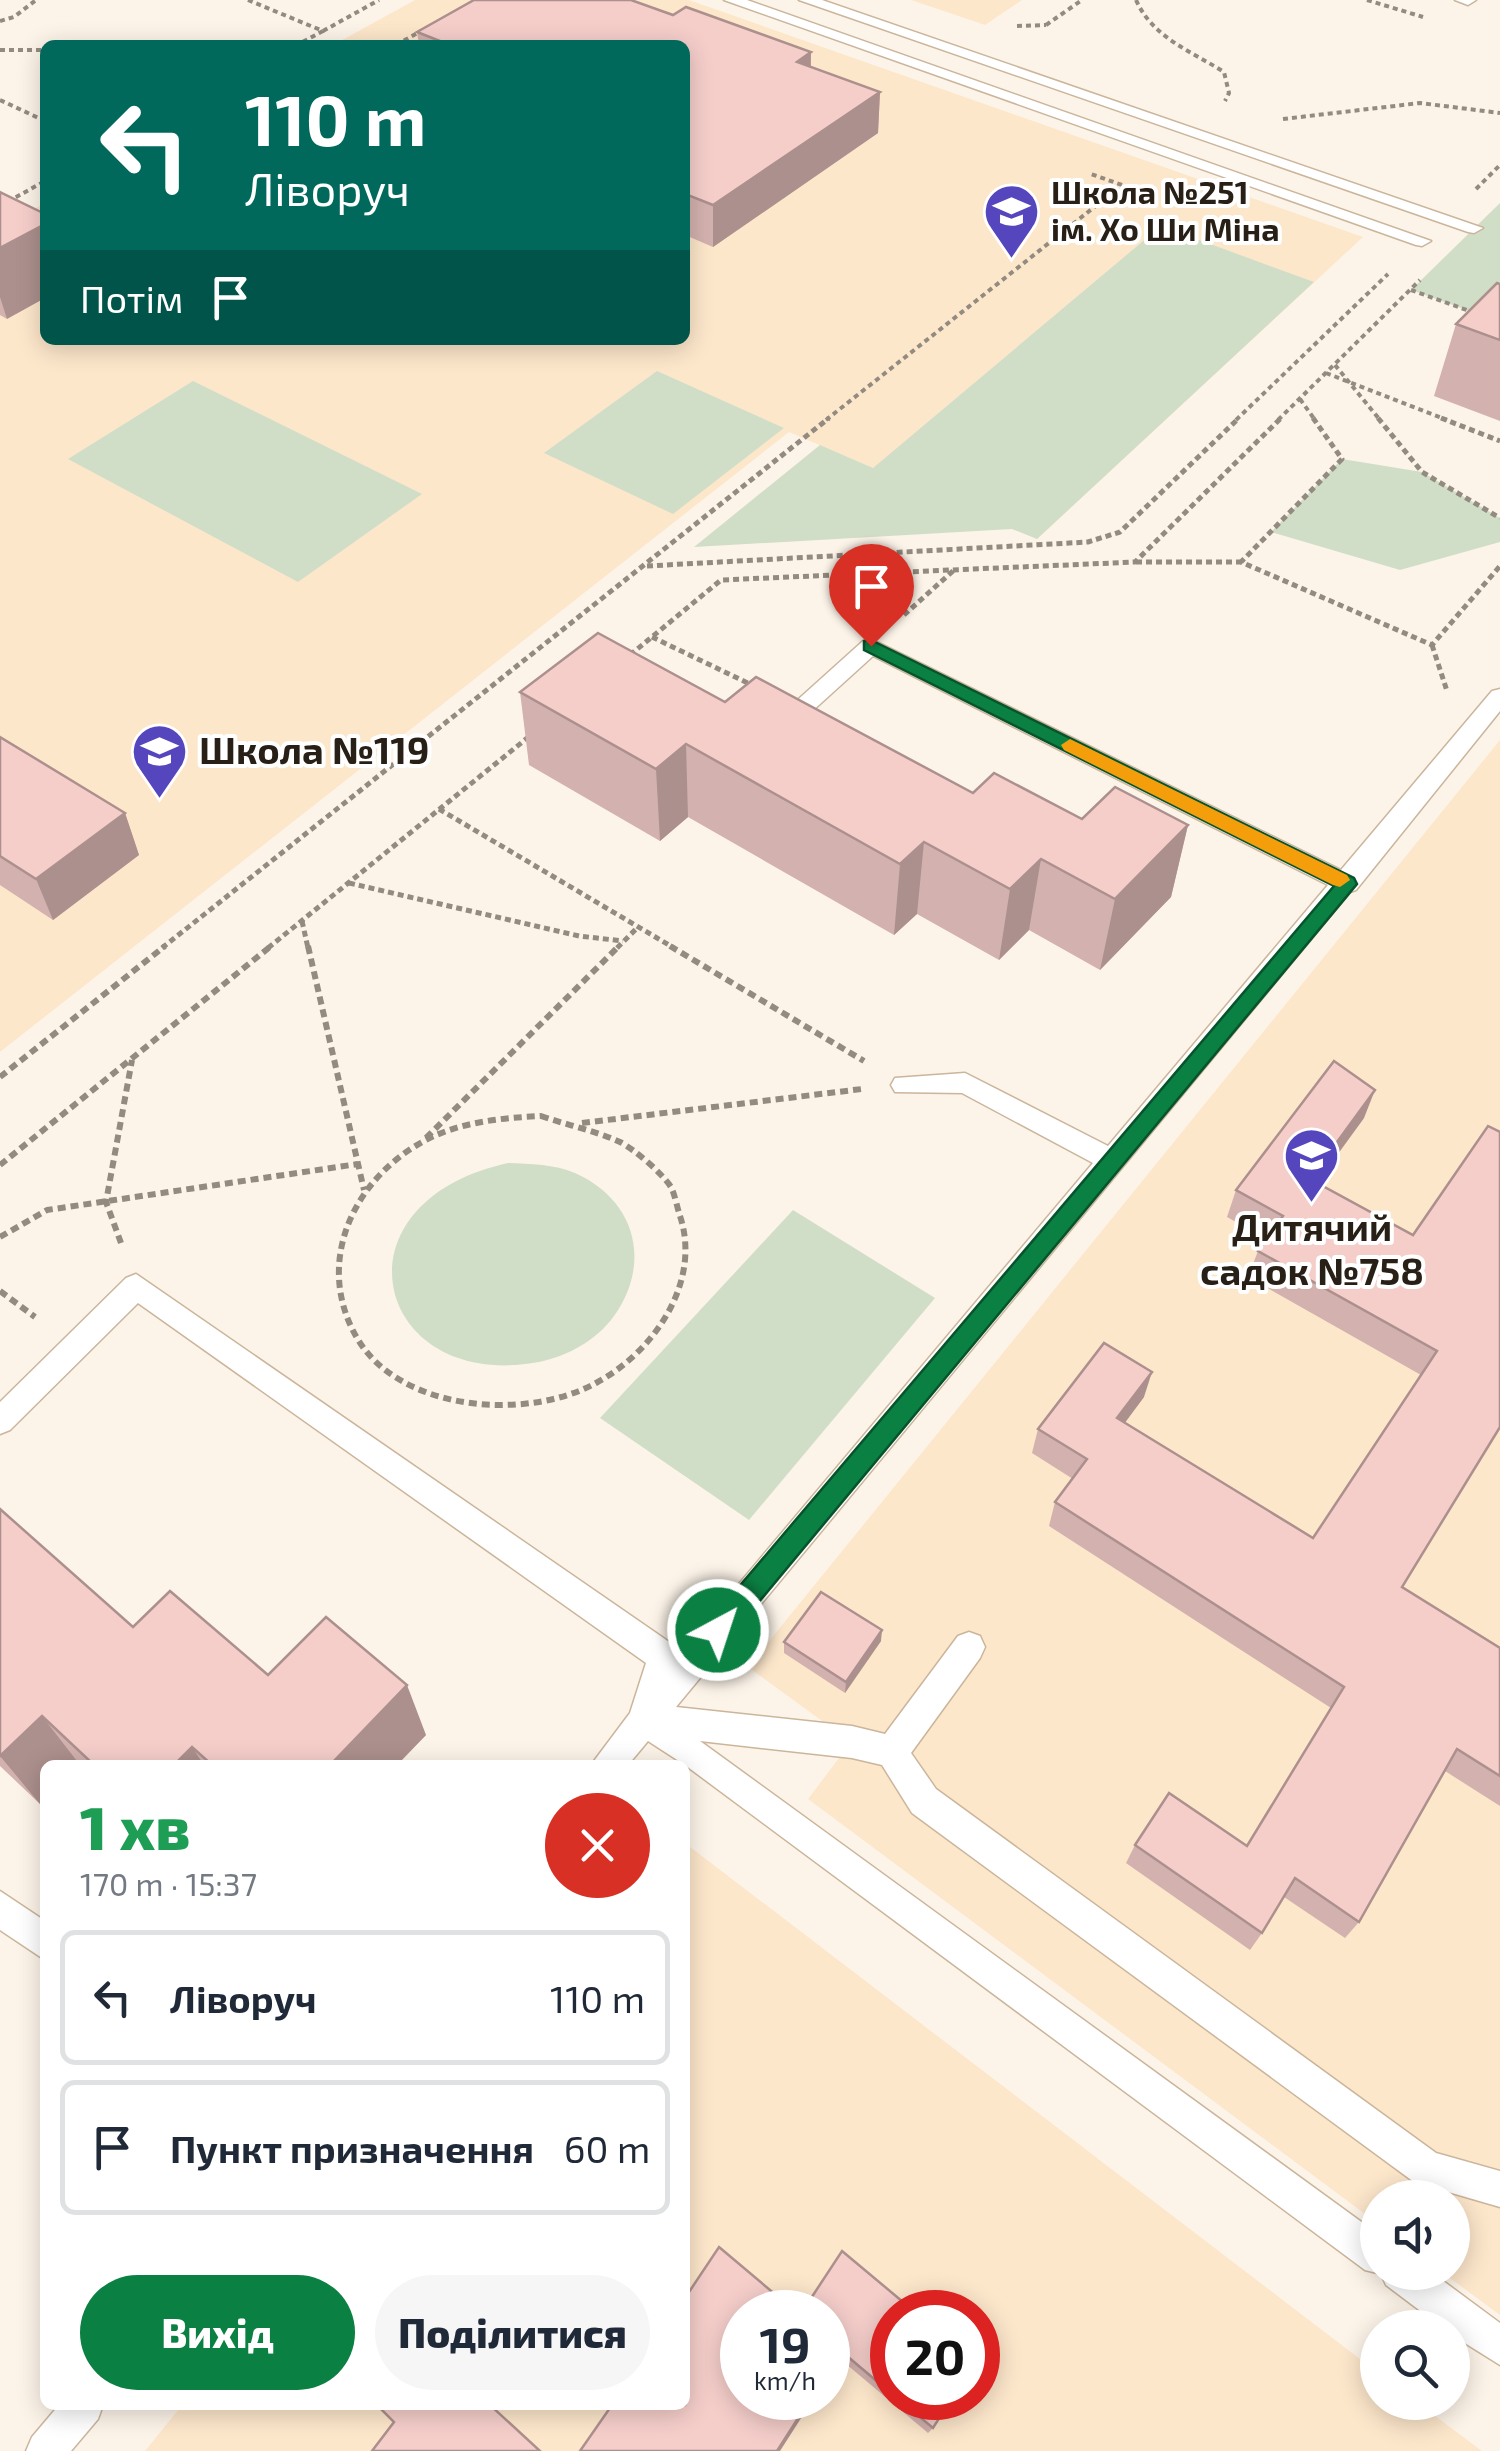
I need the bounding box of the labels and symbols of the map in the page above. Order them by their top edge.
place label: Школа №251 ім. Хо Ши Міна [1051,172,1280,247]
school or university icon: Школа №251 ім. Хо Ши Міна [982,181,1042,260]
pin [829,544,914,647]
school or university icon: Школа №119 [130,721,190,800]
place label: Школа №119 [199,726,429,772]
school or university icon: Дитячий садок №758 [1282,1125,1342,1204]
place label: Дитячий садок №758 [1200,1203,1424,1293]
position arrow [666,1578,770,1682]
speed limit sign: 20 [870,2290,1000,2420]

